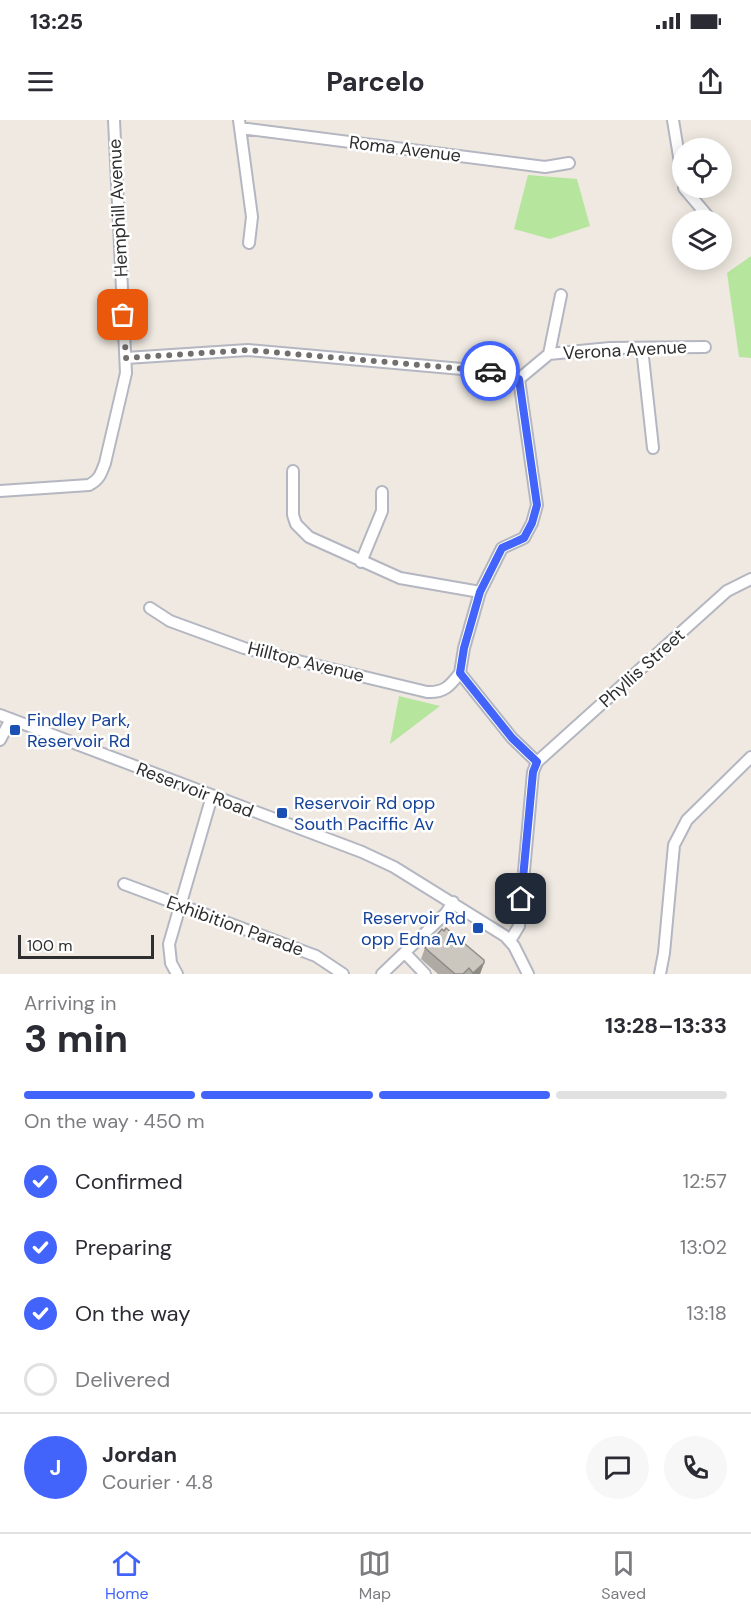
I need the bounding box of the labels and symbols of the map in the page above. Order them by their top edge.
street label: Roma Avenue [348,130,462,168]
street label: Hemphill Avenue [102,138,134,278]
pin [97,289,148,340]
street label: Verona Avenue [562,335,688,365]
courier [460,341,520,401]
street label: Phyllis Street [594,623,690,713]
street label: Hilltop Avenue [245,636,367,688]
place label: Findley Park, Reservoir Rd [27,708,130,753]
marker: Findley Park, Reservoir Rd [8,723,22,737]
street label: Reservoir Road [133,757,257,823]
place label: Reservoir Rd opp South Paciffic Av [294,791,435,836]
marker: Reservoir Rd opp South Paciffic Av [275,806,289,820]
pin [495,873,546,924]
street label: Exhibition Parade [163,890,307,962]
place label: Reservoir Rd opp Edna Av [361,906,467,951]
marker: Reservoir Rd opp Edna Av [471,921,485,935]
scale bar [18,932,154,959]

